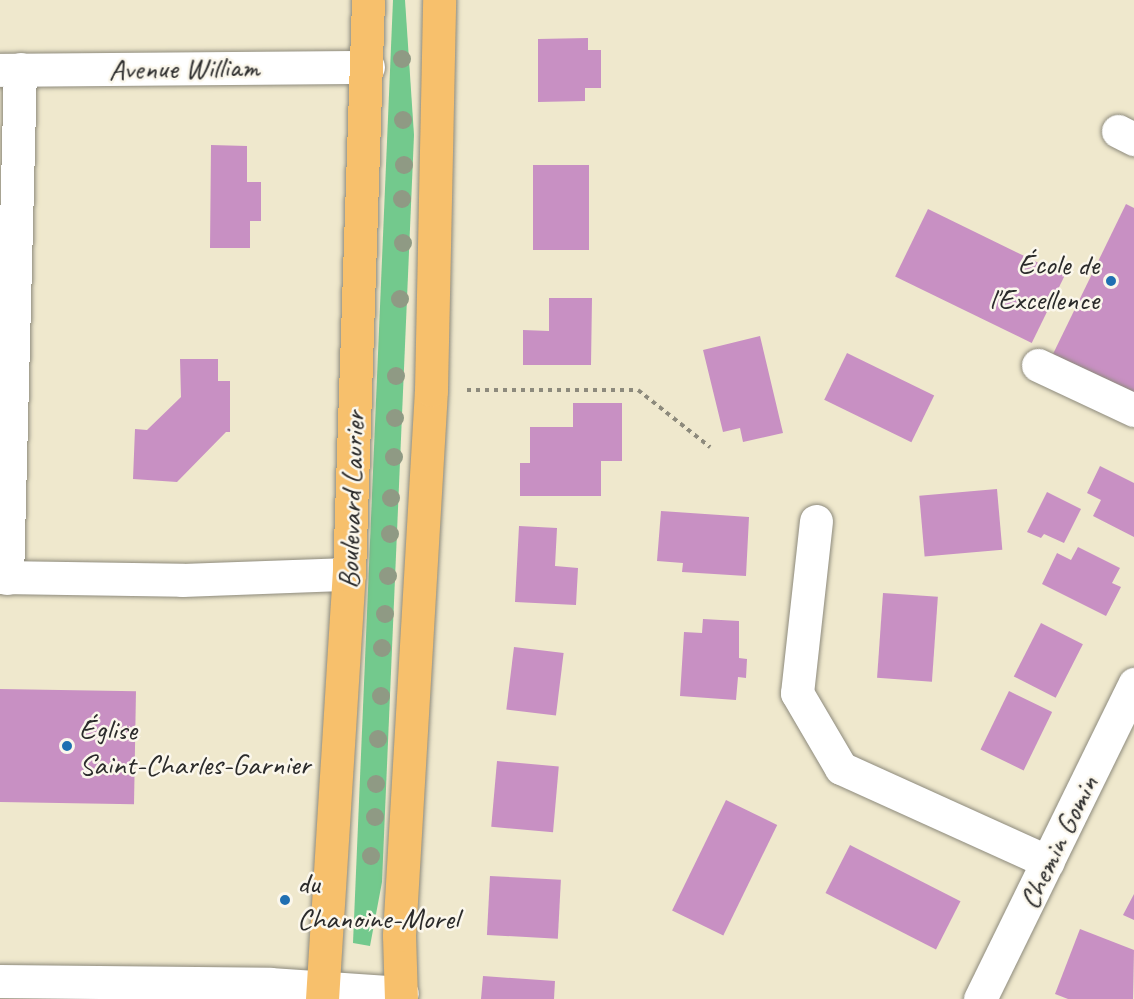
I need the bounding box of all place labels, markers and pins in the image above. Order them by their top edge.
place label: École de l'Excellence [989,246,1099,316]
marker: École de l'Excellence [1104,274,1118,288]
place label: Église Saint-Charles-Garnier [79,711,310,782]
marker: Église Saint-Charles-Garnier [60,739,74,753]
place label: du Chanoine-Morel [297,865,459,936]
marker: du Chanoine-Morel [278,893,292,907]

